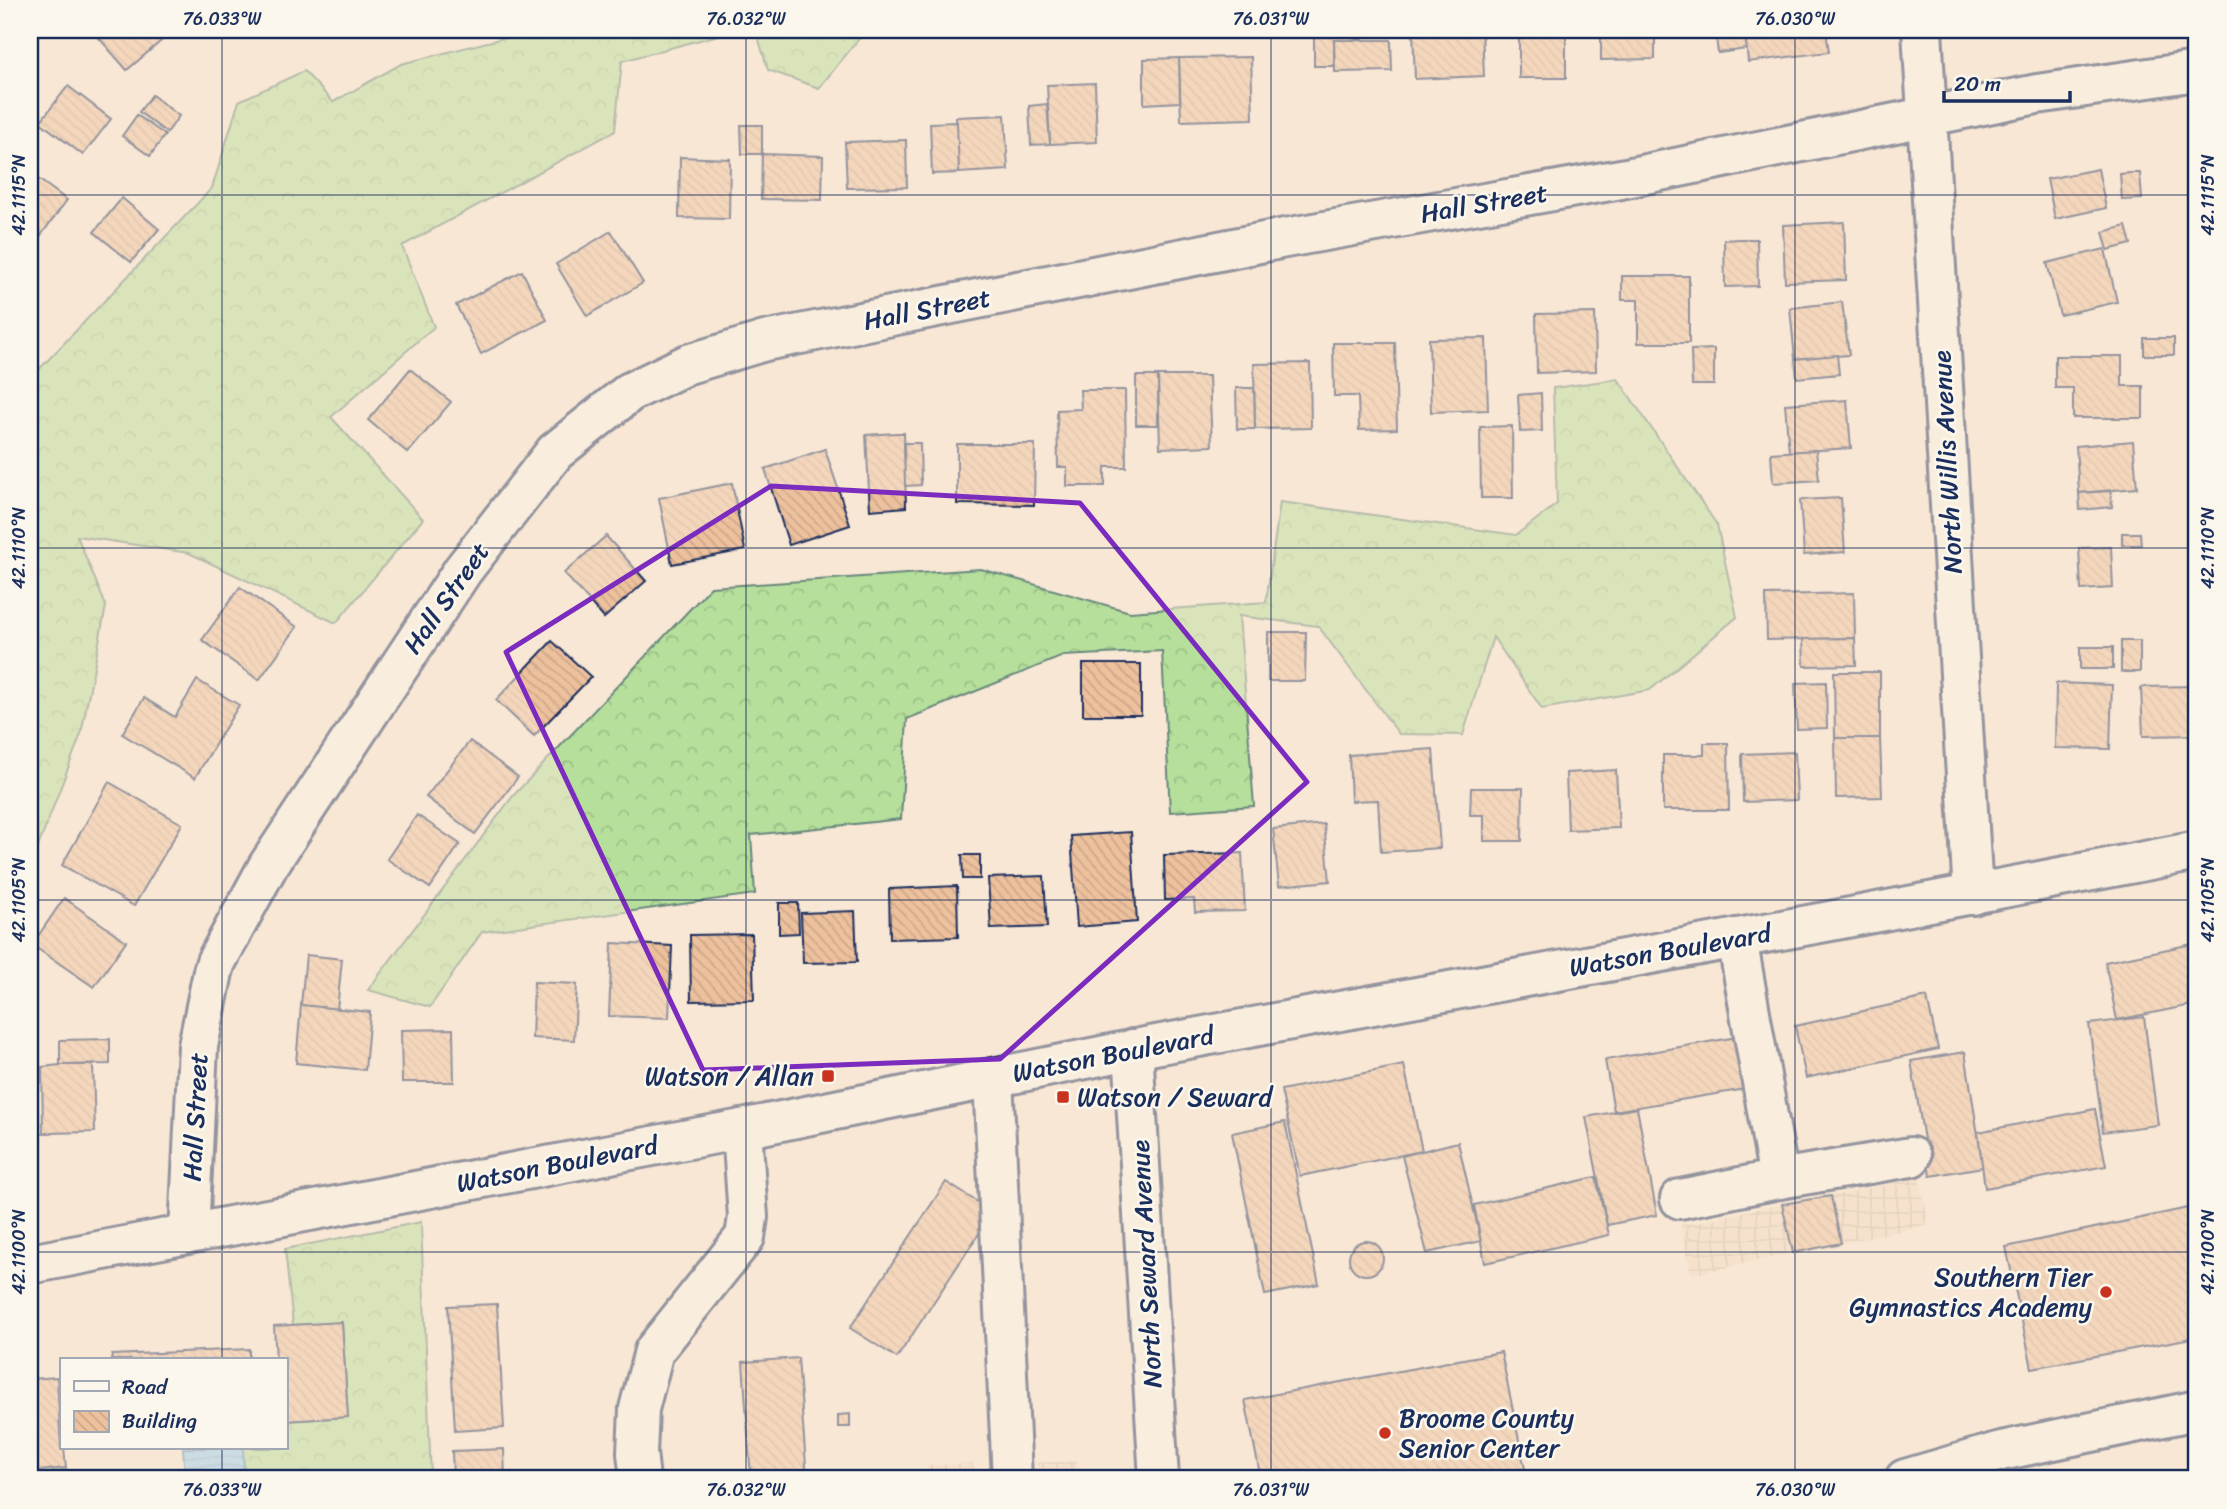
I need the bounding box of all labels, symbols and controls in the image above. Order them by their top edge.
text: 76.033°W [183,3,262,35]
text: 76.032°W [706,3,787,35]
text: 76.031°W [1233,3,1310,35]
text: 76.030°W [1755,3,1836,35]
scale bar [1944,60,2070,104]
text: 20 m [1954,65,2001,103]
text: 42.1115°N [3,154,35,236]
text: 42.1115°N [2192,154,2224,236]
street label: Hall Street [1417,169,1551,237]
street label: Hall Street [859,274,995,344]
street label: North Willis Avenue [1918,349,1976,575]
text: 42.1110°N [3,507,35,589]
text: 42.1110°N [2192,507,2224,589]
street label: Hall Street [390,532,502,664]
text: 42.1105°N [3,857,35,943]
text: 42.1105°N [2192,857,2224,943]
street label: Watson Boulevard [1566,909,1777,990]
street label: Watson Boulevard [1008,1012,1220,1096]
street label: Hall Street [169,1052,221,1182]
place label: Watson / Allan [645,1053,814,1099]
marker: Watson / Allan [820,1068,836,1084]
place label: Watson / Seward [1077,1074,1275,1120]
marker: Watson / Seward [1055,1089,1071,1105]
street label: Watson Boulevard [452,1122,664,1206]
street label: North Seward Avenue [1117,1138,1175,1389]
text: 42.1100°N [3,1209,35,1295]
text: 42.1100°N [2192,1209,2224,1295]
place label: Southern Tier Gymnastics Academy [1849,1254,2093,1330]
marker: Southern Tier Gymnastics Academy [2098,1284,2114,1300]
legend [60,1358,287,1450]
text: Road [122,1368,169,1406]
place label: Broome County Senior Center [1399,1395,1575,1471]
text: Building [122,1402,198,1440]
marker: Broome County Senior Center [1377,1425,1393,1441]
text: 76.033°W [183,1474,262,1506]
text: 76.032°W [706,1474,787,1506]
text: 76.031°W [1233,1474,1310,1506]
text: 76.030°W [1755,1474,1836,1506]

